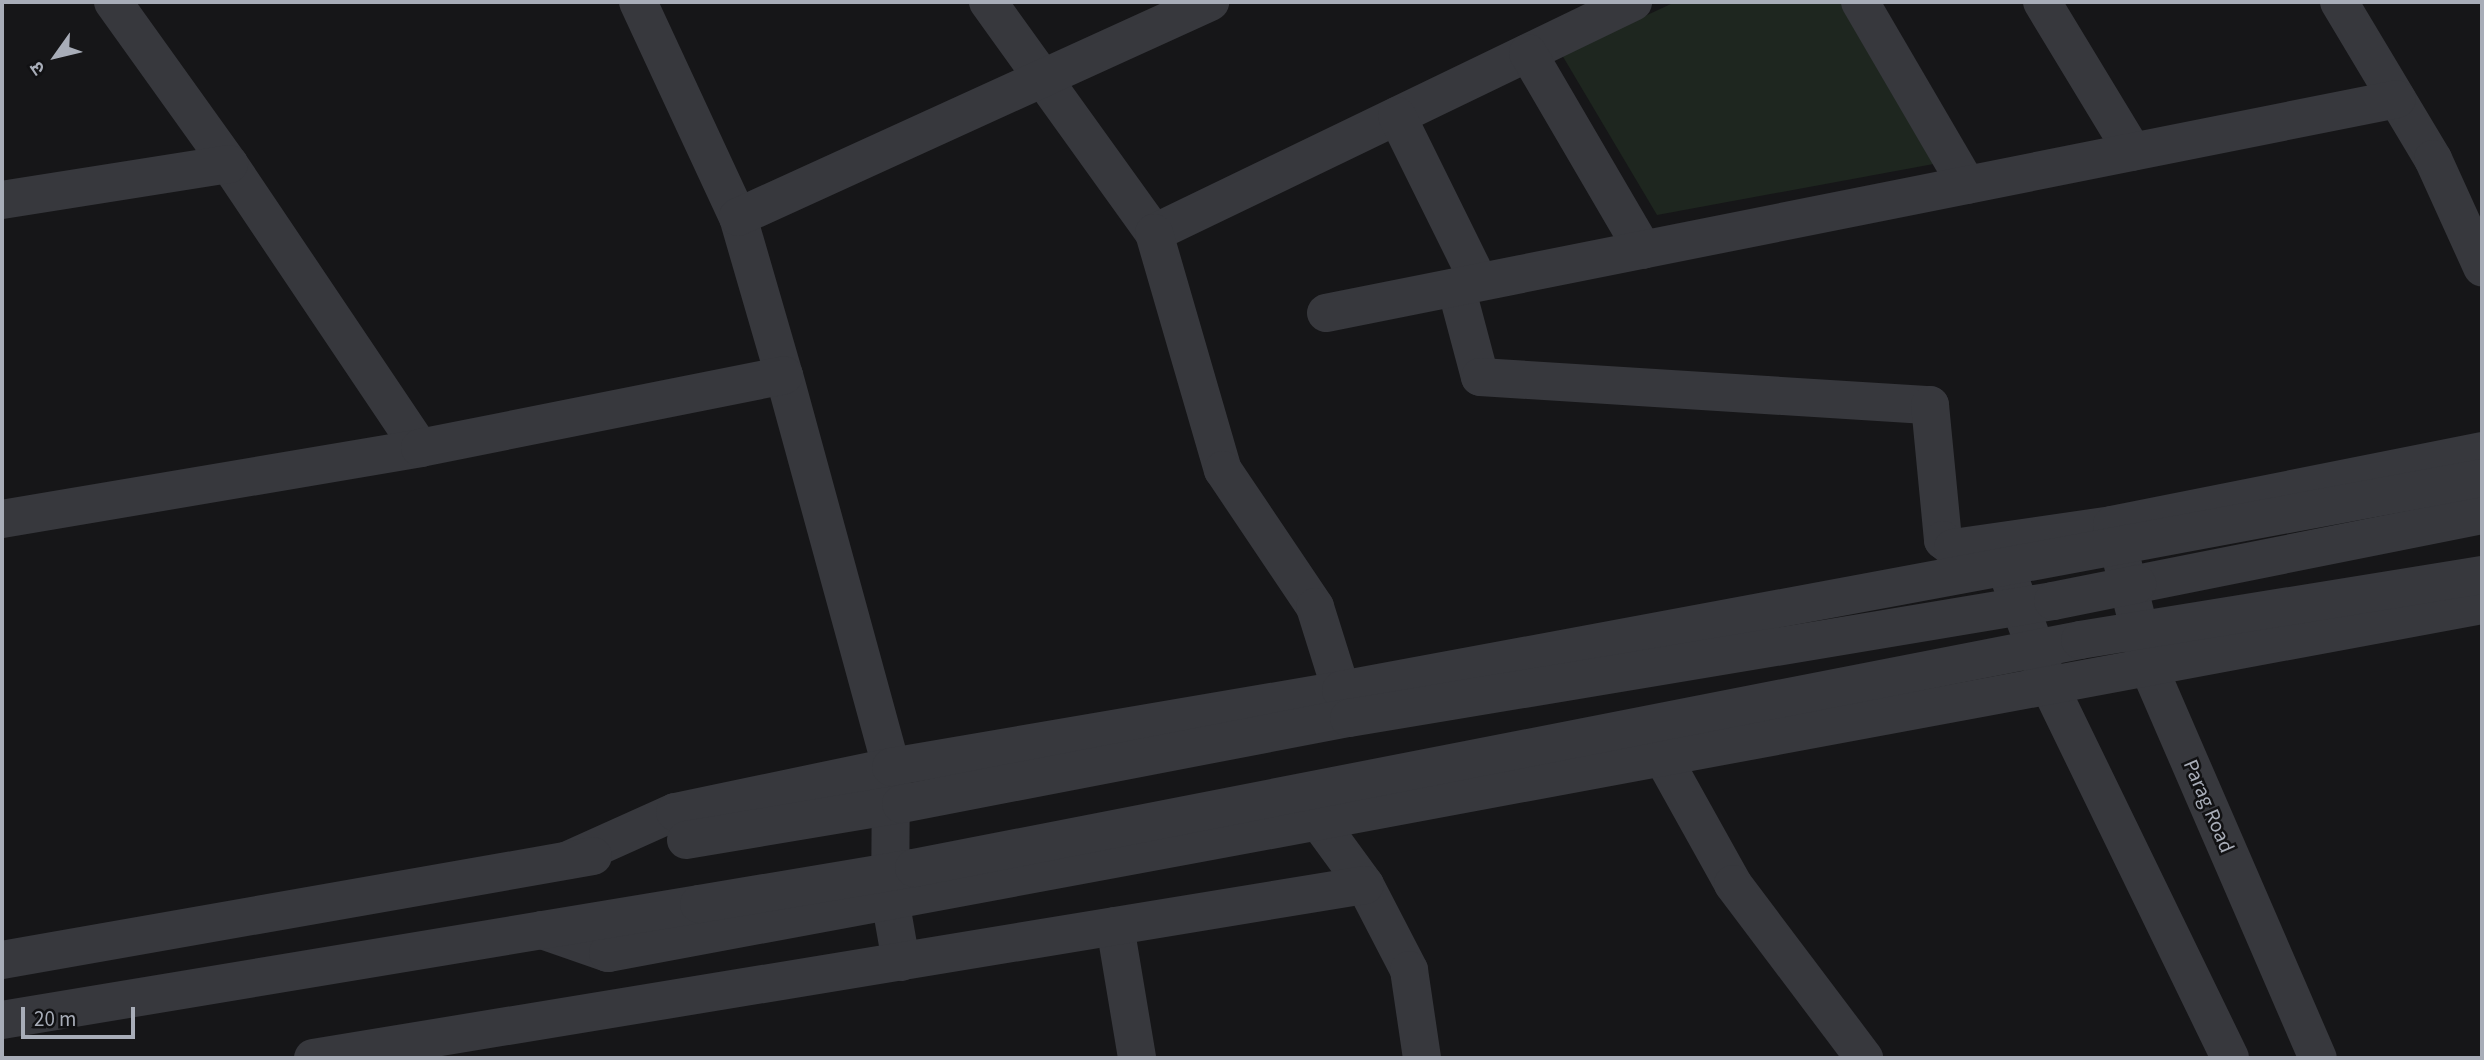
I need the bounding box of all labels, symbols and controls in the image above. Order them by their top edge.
north arrow [21,21,91,91]
text: उ [24,56,52,80]
street label: Parag Road [2178,756,2240,856]
scale bar [24,993,138,1038]
text: 20 m [34,1004,76,1034]

